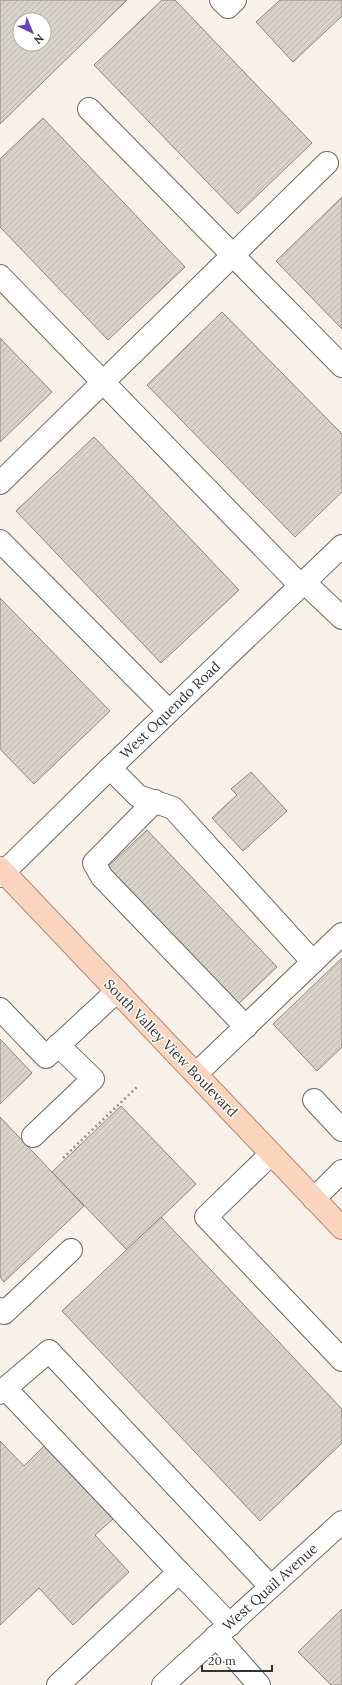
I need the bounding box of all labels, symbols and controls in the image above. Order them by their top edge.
north arrow [12,12,52,52]
text: N [31,31,47,48]
street label: West Oquendo Road [116,657,224,763]
street label: South Valley View Boulevard [100,975,242,1121]
street label: West Quail Avenue [219,1539,322,1635]
scale bar [202,1647,272,1673]
text: 20 m [208,1653,236,1668]

